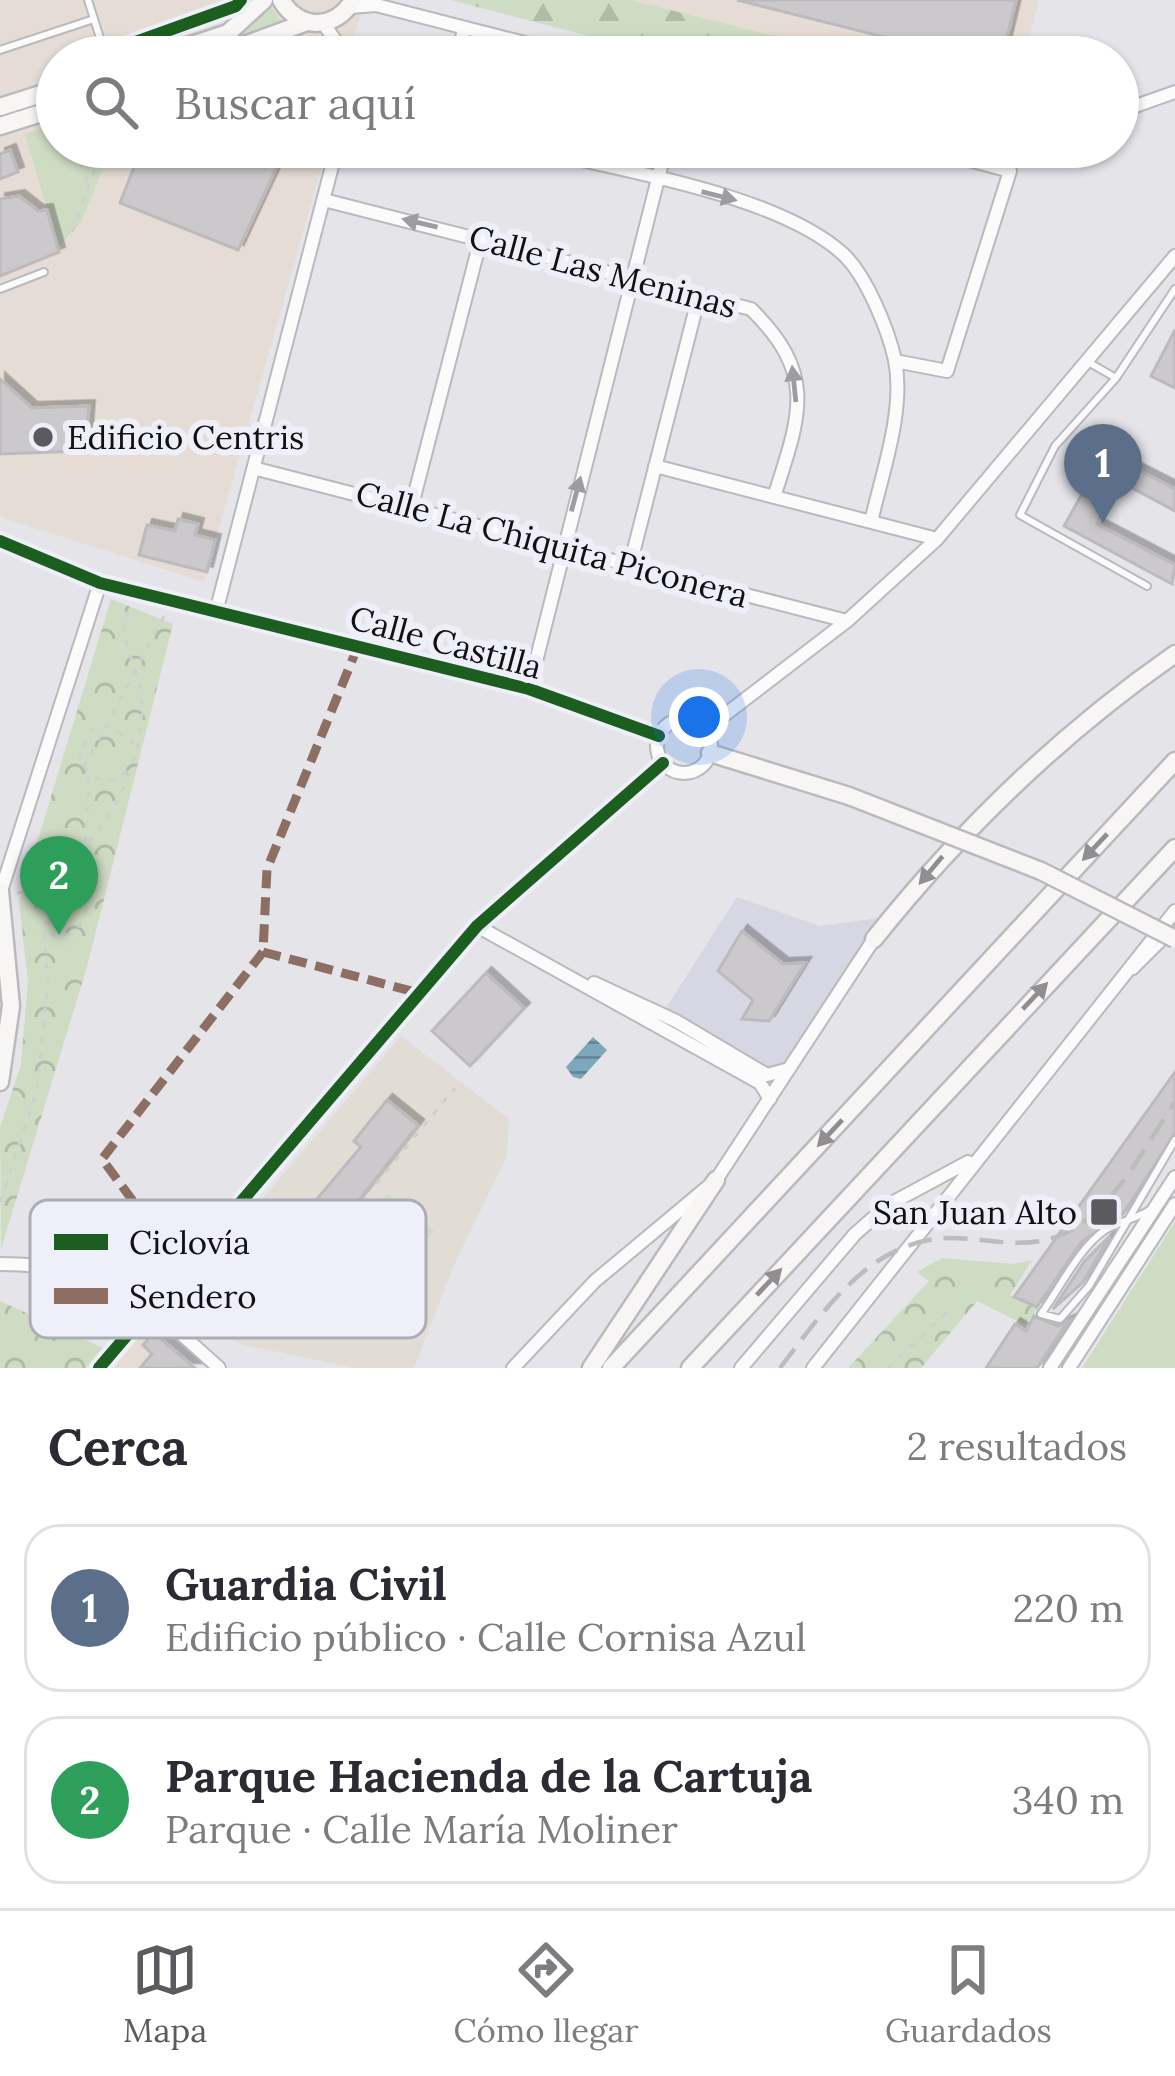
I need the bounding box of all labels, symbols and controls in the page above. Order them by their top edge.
search box [36,36,1139,168]
icon: search [78,69,144,135]
text: Buscar aquí [174,74,416,131]
one-way arrow [701,188,738,207]
one-way arrow [402,213,439,232]
street label: Calle Las Meninas [465,215,741,327]
one-way arrow [784,365,803,402]
place label: Edificio Centris [67,416,304,458]
marker: Edificio Centris [30,424,56,450]
pin: 1 [1064,424,1142,523]
street label: Calle La Chiquita Piconera [351,471,753,617]
one-way arrow [567,475,586,512]
street label: Calle Castilla [345,596,547,688]
your location [669,687,729,747]
one-way arrow [1082,833,1110,862]
pin: 2 [20,836,98,935]
one-way arrow [918,855,944,885]
one-way arrow [1020,982,1048,1011]
one-way arrow [817,1118,844,1147]
place label: San Juan Alto [873,1191,1077,1233]
marker: San Juan Alto [1088,1196,1120,1228]
legend [30,1200,426,1338]
text: Ciclovía [129,1221,250,1263]
one-way arrow [755,1267,782,1296]
text: Sendero [129,1275,257,1317]
text: Cerca [48,1414,188,1479]
text: 2 resultados [907,1421,1127,1471]
text: Guardia Civil [165,1555,447,1612]
text: 1 [82,1583,98,1633]
text: 220 m [1013,1583,1124,1633]
text: Edificio público · Calle Cornisa Azul [165,1612,806,1662]
text: Parque Hacienda de la Cartuja [165,1747,812,1804]
text: 2 [80,1775,100,1825]
text: 340 m [1012,1775,1124,1825]
text: Parque · Calle María Moliner [165,1804,678,1854]
tab: Mapa [123,1937,207,2051]
tab: Cómo llegar [453,1937,639,2051]
tab: Guardados [885,1937,1052,2051]

